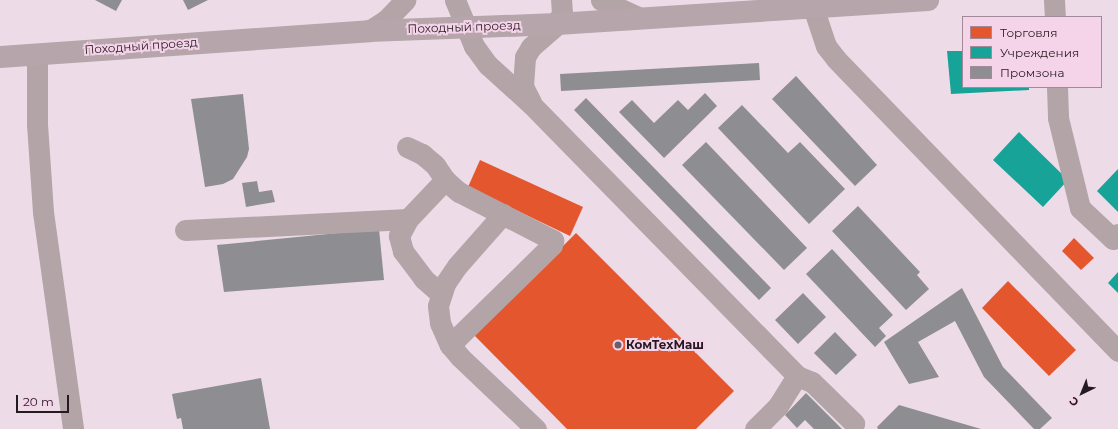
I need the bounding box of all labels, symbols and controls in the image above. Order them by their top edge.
legend [962,16,1102,88]
street label: Походный проезд [407,18,521,36]
text: Торговля [1000,25,1057,40]
street label: Походный проезд [84,35,198,57]
text: Учреждения [1000,45,1079,60]
text: Промзона [1000,65,1064,80]
place label: КомТехМаш [626,338,704,352]
marker: КомТехМаш [613,340,623,350]
north arrow [1062,373,1102,413]
scale bar [18,387,71,413]
text: 20 m [23,394,54,409]
text: С [1066,394,1082,410]

